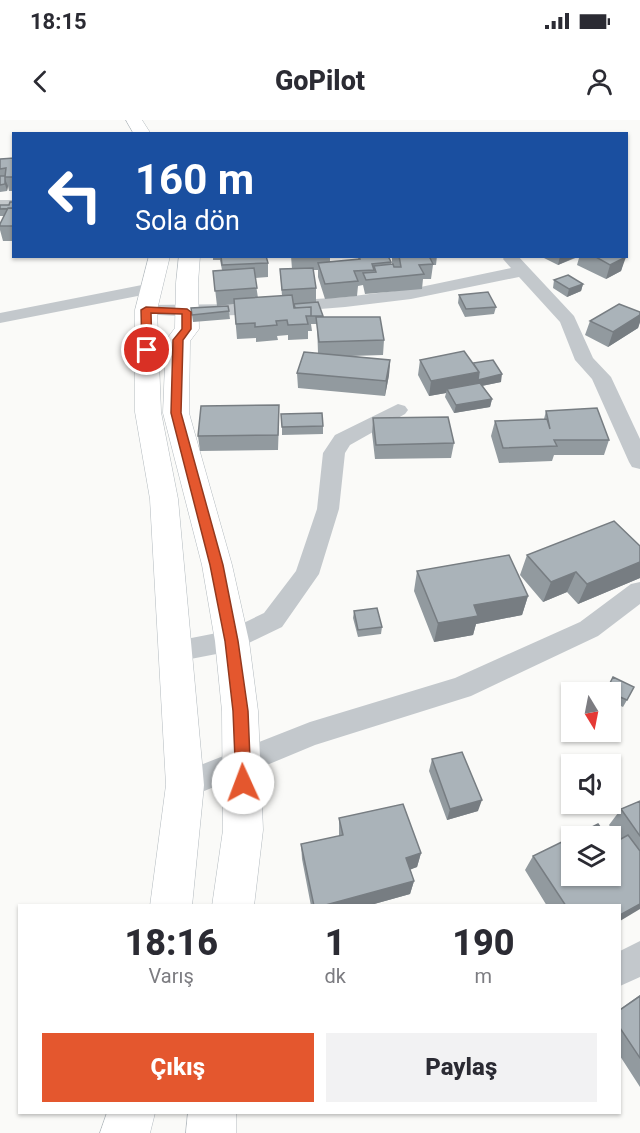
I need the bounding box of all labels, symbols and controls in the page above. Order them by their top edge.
text: 18:15 [30,9,87,34]
icon: back [24,65,57,98]
text: GoPilot [275,65,365,97]
icon: person [583,65,616,98]
text: 160 m [135,155,254,204]
icon: left [36,156,114,234]
text: Sola dön [135,205,240,237]
pin [121,324,172,375]
icon: arrive [130,333,163,366]
north arrow [561,682,621,742]
map controls [561,682,621,886]
position arrow [211,751,275,815]
button: sound [561,754,621,814]
button: layers [561,826,621,886]
text: 18:16 [124,922,218,964]
text: 1 [325,922,345,964]
text: 190 [452,922,515,964]
text: Varış [149,964,194,988]
text: dk [324,964,346,988]
text: m [475,964,492,988]
button: Çıkış [42,1033,314,1102]
button: Paylaş [326,1033,597,1102]

